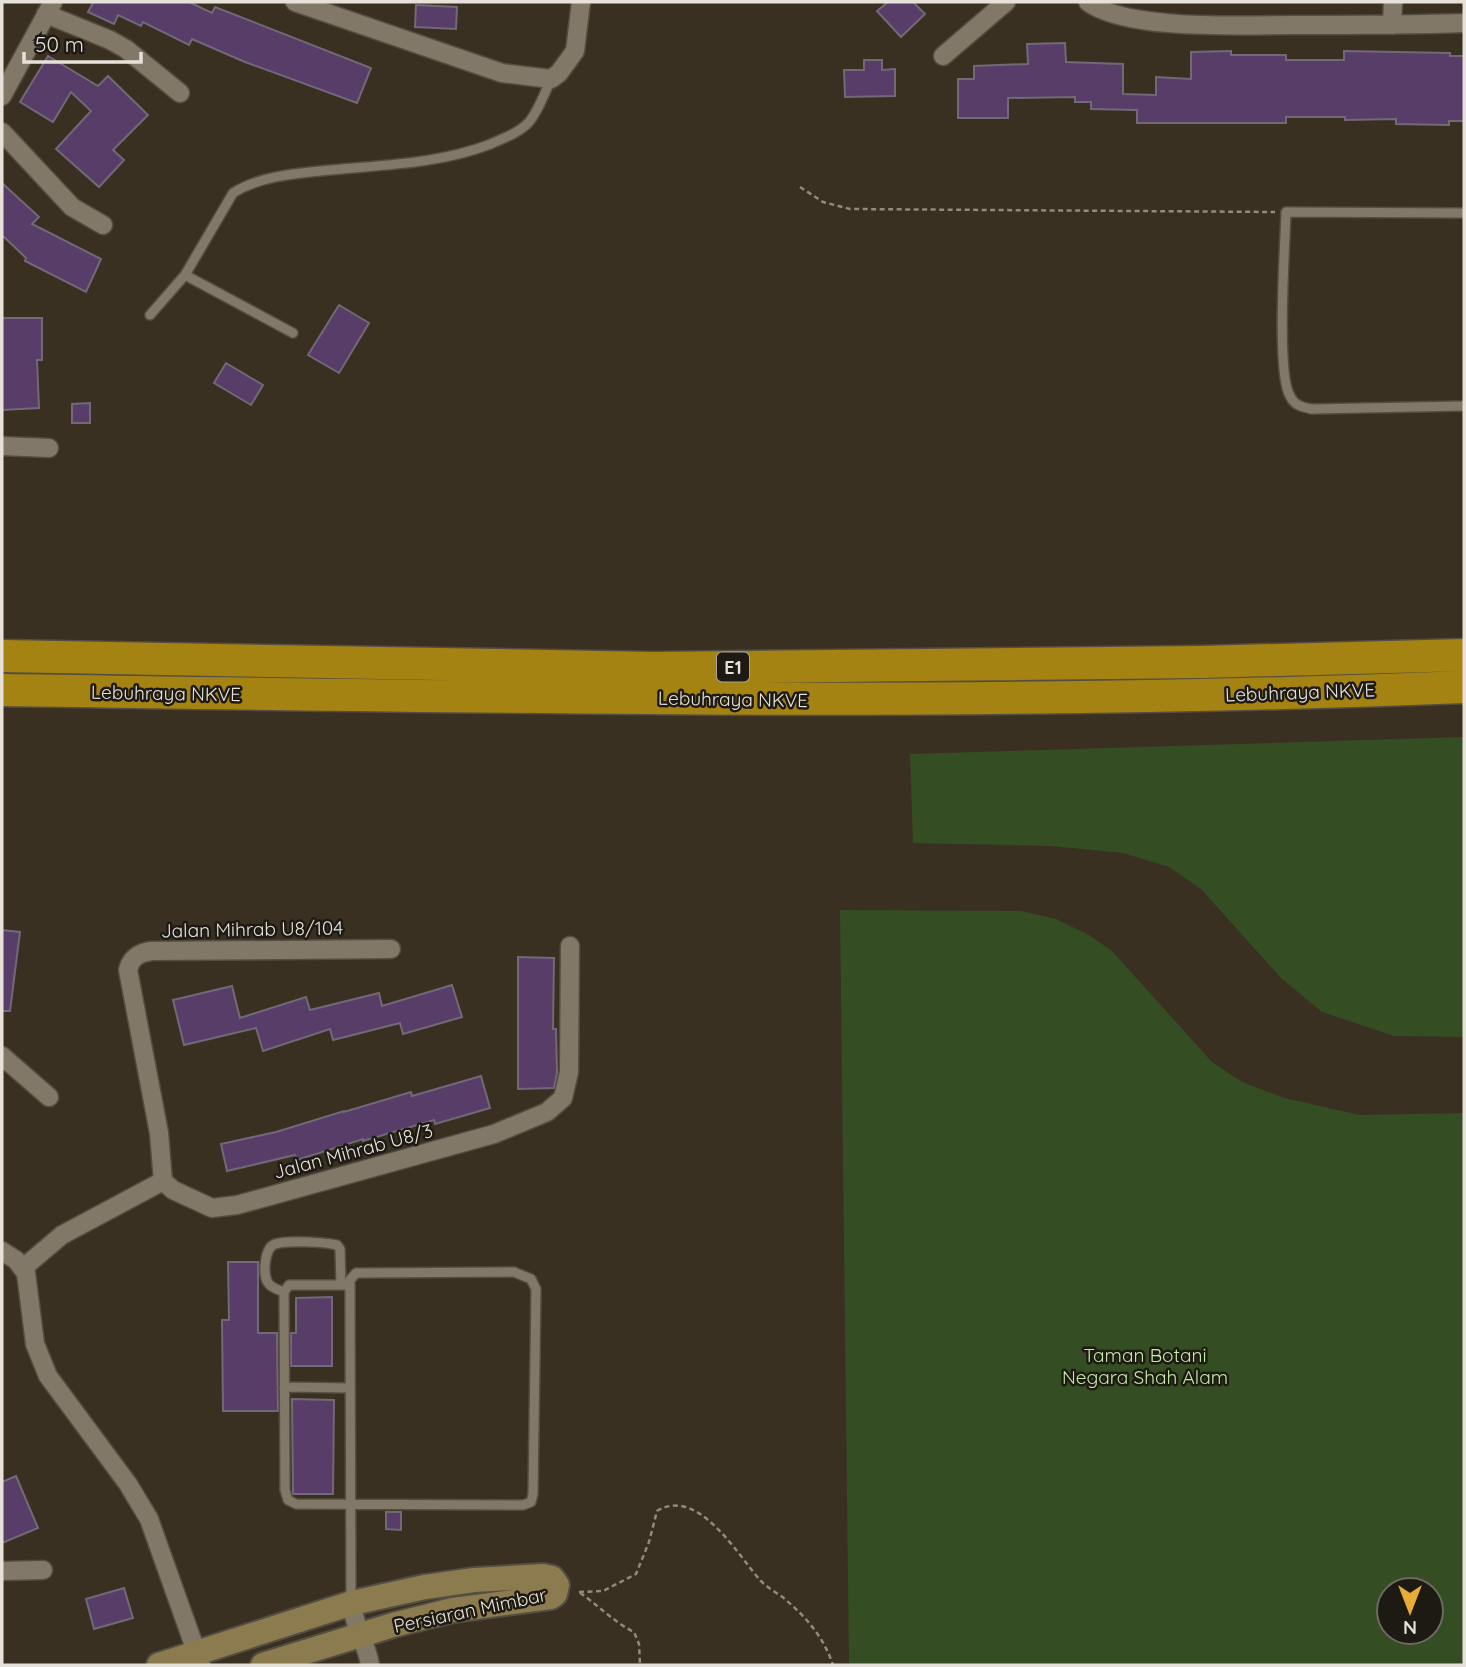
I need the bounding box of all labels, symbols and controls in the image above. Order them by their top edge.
scale bar [24,21,142,65]
text: 50 m [35,31,84,57]
road number: E1 [717,652,749,682]
street label: Lebuhraya NKVE [1225,677,1375,707]
street label: Lebuhraya NKVE [91,680,241,706]
street label: Lebuhraya NKVE [658,686,808,712]
street label: Jalan Mihrab U8/104 [161,915,343,943]
street label: Jalan Mihrab U8/3 [271,1118,435,1184]
park label: Taman Botani Negara Shah Alam [1062,1343,1228,1389]
north arrow [1375,1576,1445,1646]
street label: Persiaran Mimbar [391,1582,549,1638]
text: N [1403,1616,1417,1640]

